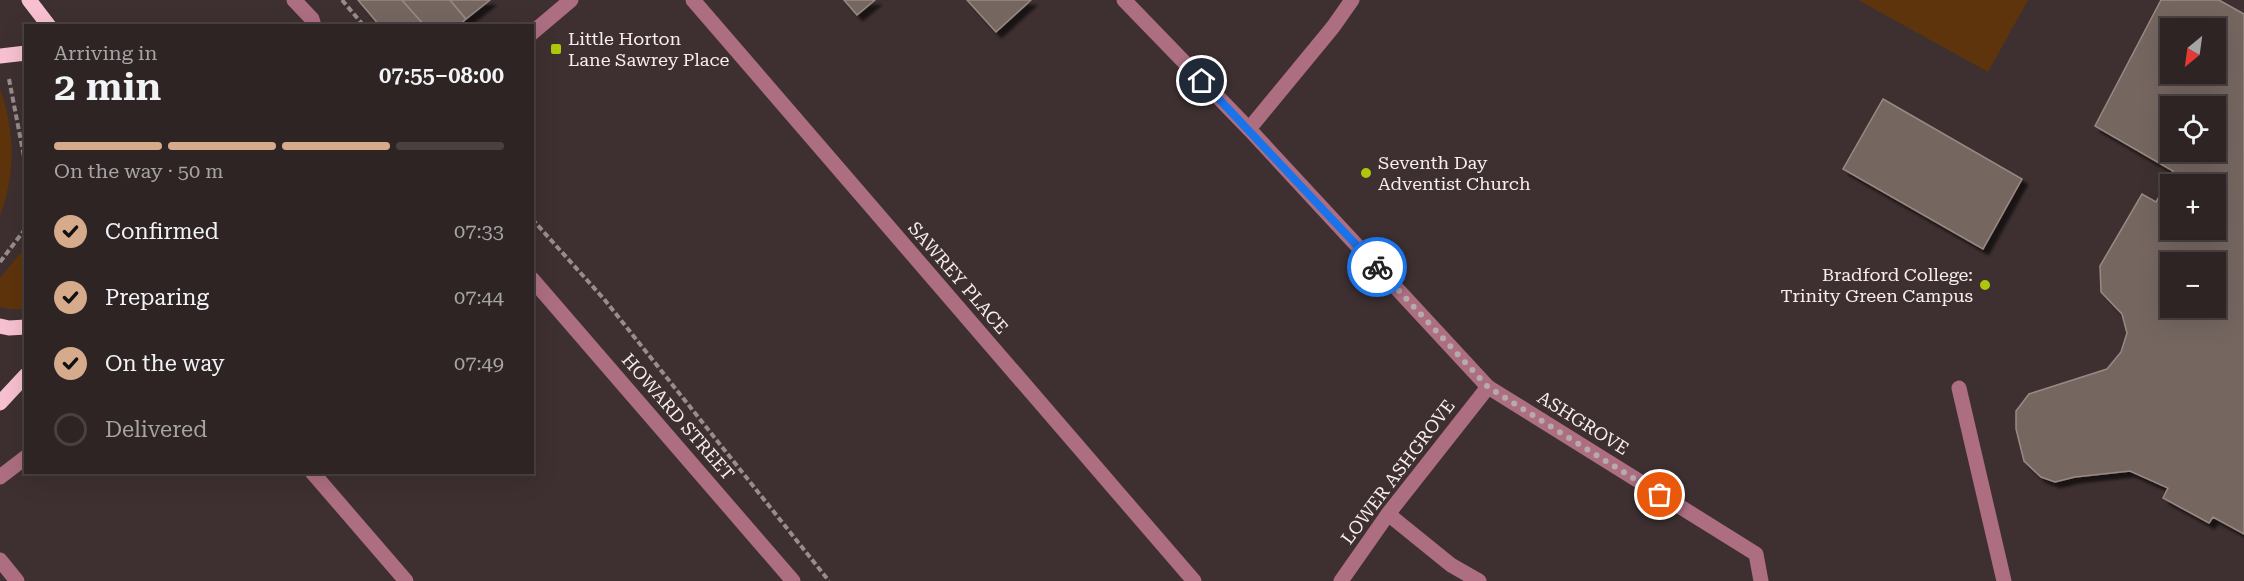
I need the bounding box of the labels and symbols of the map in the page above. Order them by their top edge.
north arrow [2160,18,2226,84]
place label: Little Horton Lane Sawrey Place [568,28,729,70]
marker: Little Horton Lane Sawrey Place [549,42,563,56]
pin [1176,55,1227,106]
place label: Seventh Day Adventist Church [1378,152,1531,194]
marker: Seventh Day Adventist Church [1359,166,1373,180]
street label: SAWREY PLACE [904,217,1013,338]
courier [1347,237,1407,297]
place label: Bradford College: Trinity Green Campus [1781,264,1973,306]
marker: Bradford College: Trinity Green Campus [1978,278,1992,292]
street label: HOWARD STREET [618,349,739,484]
street label: ASHGROVE [1534,386,1633,459]
street label: LOWER ASHGROVE [1336,395,1459,548]
pin [1634,469,1685,520]

